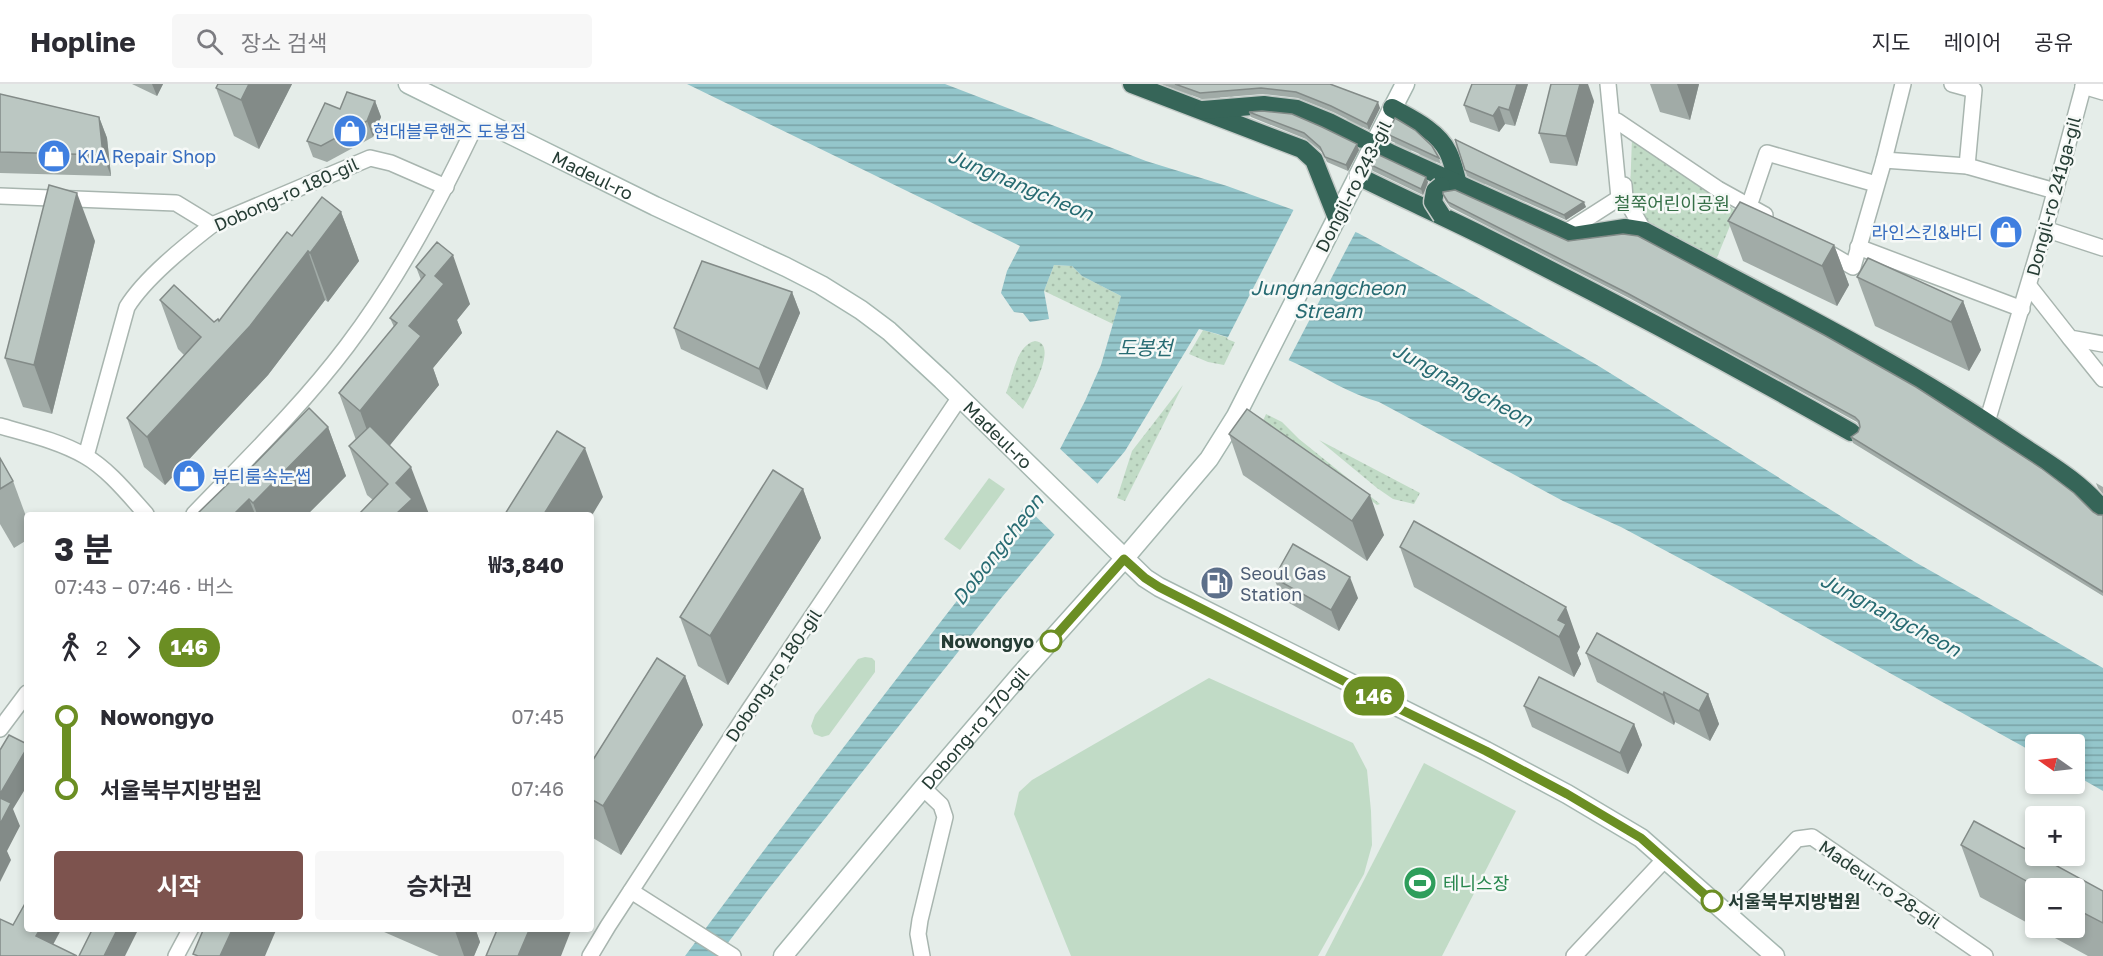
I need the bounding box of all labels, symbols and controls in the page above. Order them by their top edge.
search box [172,14,592,68]
text: Hopline [30,25,136,58]
icon: search [193,25,226,58]
text: 장소 검색 [241,29,327,56]
text: 지도 [1872,29,1910,55]
text: 레이어 [1943,29,2001,55]
text: 공유 [2034,29,2073,55]
shop icon: 현대블루핸즈 도봉점 [332,113,368,149]
street label: Dongil-ro 241ga-gil [2021,114,2085,278]
street label: Dongil-ro 243-gil [1310,116,1396,256]
place label: 현대블루핸즈 도봉점 [373,120,527,142]
shop icon: KIA Repair Shop [36,138,72,174]
water label: Jungnangcheon [945,143,1098,227]
place label: KIA Repair Shop [77,145,216,167]
street label: Madeul-ro [549,146,637,204]
street label: Dobong-ro 180-gil [210,152,362,236]
park label: 철쭉어린이공원 [1614,192,1730,214]
shop icon: 라인스킨&바디 [1988,214,2024,250]
place label: 라인스킨&바디 [1872,221,1983,243]
water label: Jungnangcheon Stream [1250,275,1406,322]
water label: 도봉천 [1117,335,1175,359]
water label: Jungnangcheon [1388,337,1538,432]
street label: Madeul-ro [959,396,1037,473]
shop icon: 뷰티룸속눈썹 [171,458,207,494]
place label: 뷰티룸속눈썹 [212,465,311,487]
water label: Dobongcheon [946,488,1049,610]
text: 3 분 [54,529,113,568]
text: ₩3,840 [488,551,564,578]
place label: Seoul Gas Station [1240,562,1326,605]
fuel station icon: Seoul Gas Station [1199,565,1235,601]
water label: Jungnangcheon [1816,567,1966,662]
text: 07:43 – 07:46 · 버스 [54,574,234,598]
street label: Dobong-ro 180-gil [720,604,826,746]
place label: Nowongyo [941,630,1034,652]
marker: Nowongyo [1040,630,1062,652]
icon: walk [54,631,87,664]
icon: forward [117,631,150,664]
text: 146 [171,634,208,660]
text: 2 [96,635,108,659]
street label: Dobong-ro 170-gil [916,662,1033,794]
line badge: 146 [1340,676,1408,716]
text: 146 [1355,683,1393,709]
text: Nowongyo [100,703,214,730]
text: 07:45 [511,704,564,728]
north arrow [2025,734,2085,794]
map controls [2025,734,2085,938]
text: 서울북부지방법원 [100,776,262,803]
text: 07:46 [511,776,564,800]
button: + [2025,806,2085,866]
street label: Madeul-ro 28-gil [1815,835,1945,933]
button: 시작 [54,851,303,920]
button: 승차권 [315,851,564,920]
sports icon: 테니스장 [1402,865,1438,901]
place label: 테니스장 [1443,872,1509,894]
button: − [2025,878,2085,938]
marker: 서울북부지방법원 [1701,890,1723,912]
place label: 서울북부지방법원 [1728,890,1860,912]

